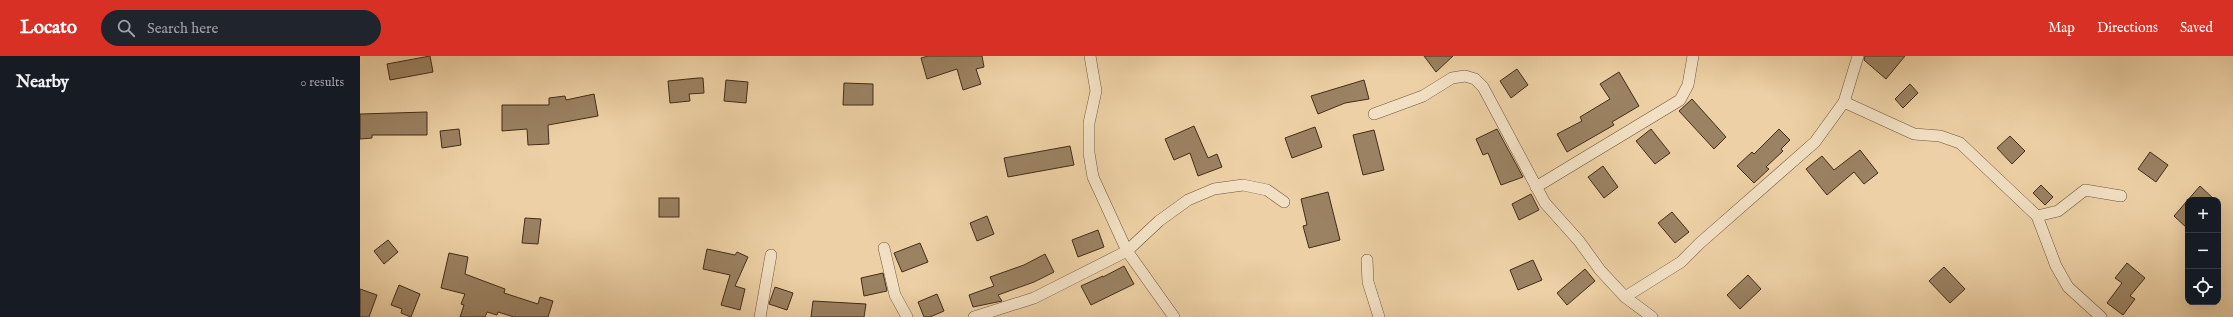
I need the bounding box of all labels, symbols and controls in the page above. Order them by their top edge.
search box [101,10,381,46]
text: Locato [20,16,77,40]
icon: search [115,17,137,39]
text: Search here [147,19,219,38]
text: Map [2048,19,2075,37]
text: Directions [2097,19,2158,37]
text: Saved [2180,19,2213,37]
text: Nearby [16,72,69,93]
text: 0 results [300,74,344,91]
map controls [2185,197,2221,305]
button: + [2185,197,2221,233]
button: − [2185,233,2221,269]
button: locate [2185,269,2221,305]

